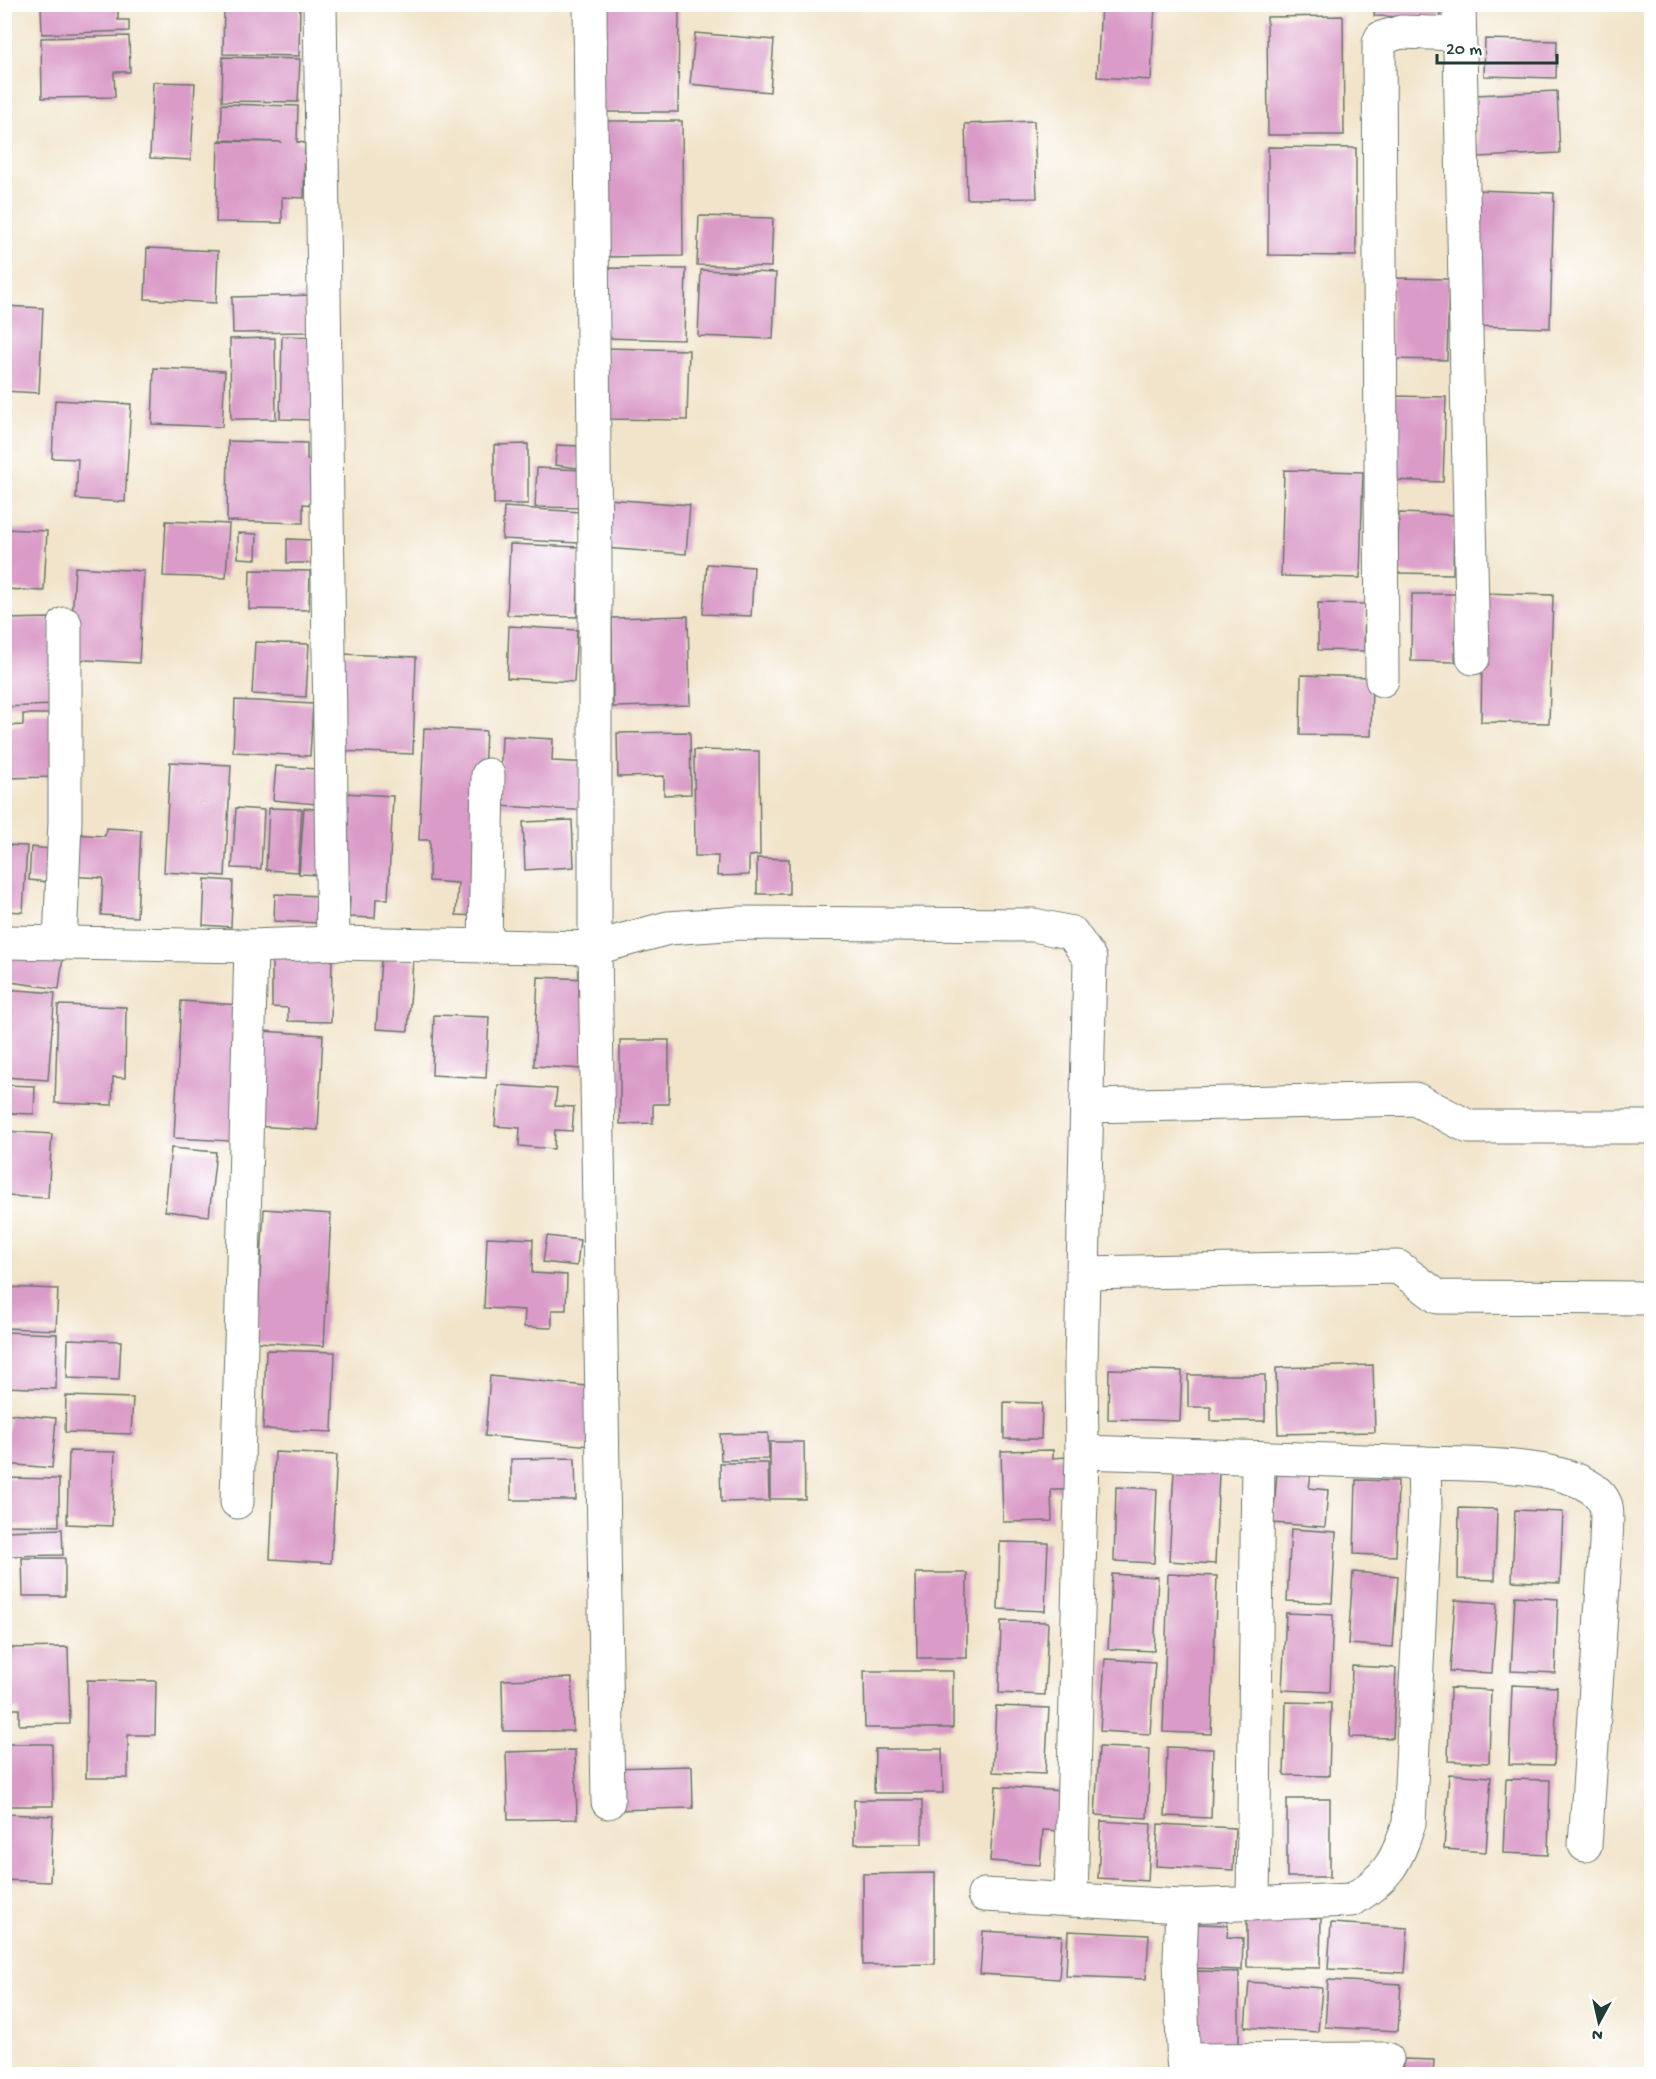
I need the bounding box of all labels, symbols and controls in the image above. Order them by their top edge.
scale bar [1437,27,1557,65]
text: 20 m [1446,40,1482,61]
north arrow [1569,1992,1629,2052]
text: N [1590,2023,1604,2044]

